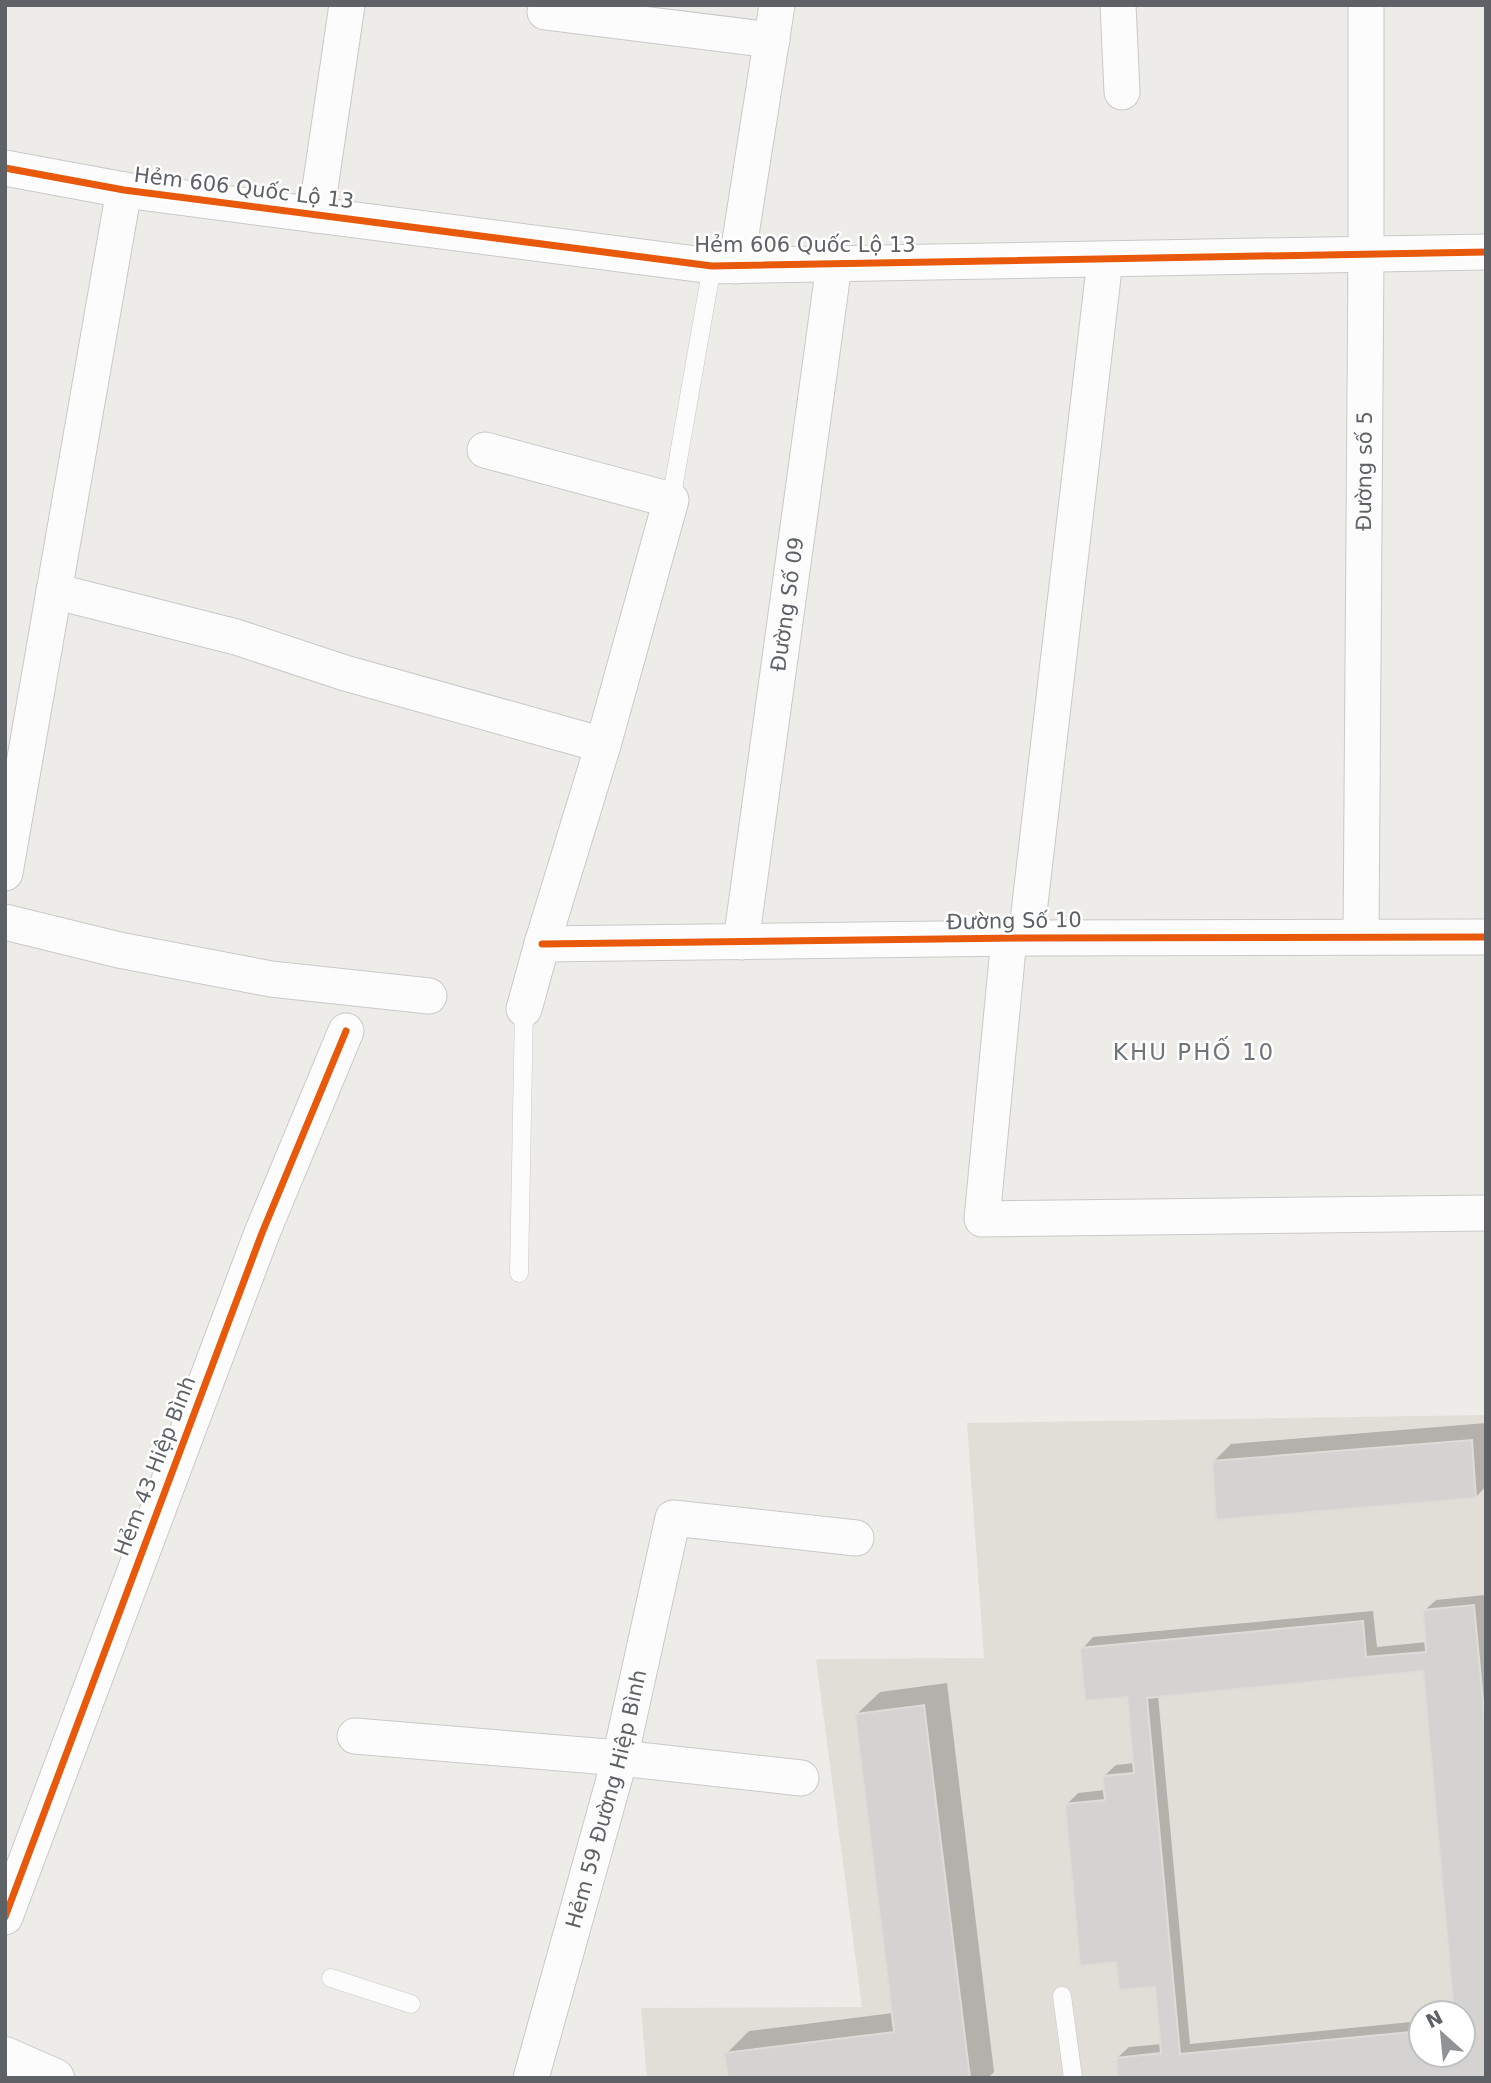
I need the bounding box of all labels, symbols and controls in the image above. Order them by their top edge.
street label: Hẻm 606 Quốc Lộ 13 [133,163,355,213]
street label: Hẻm 606 Quốc Lộ 13 [694,233,916,257]
street label: Đường số 5 [1352,411,1377,531]
street label: Đường Số 09 [766,535,809,673]
street label: Đường Số 10 [946,908,1082,934]
district label: KHU PHỐ 10 [1113,1036,1275,1065]
street label: Hẻm 43 Hiệp Bình [110,1373,200,1559]
street label: Hẻm 59 Đường Hiệp Bình [561,1667,651,1931]
north arrow [1407,1999,1477,2069]
text: N [1422,2005,1446,2032]

